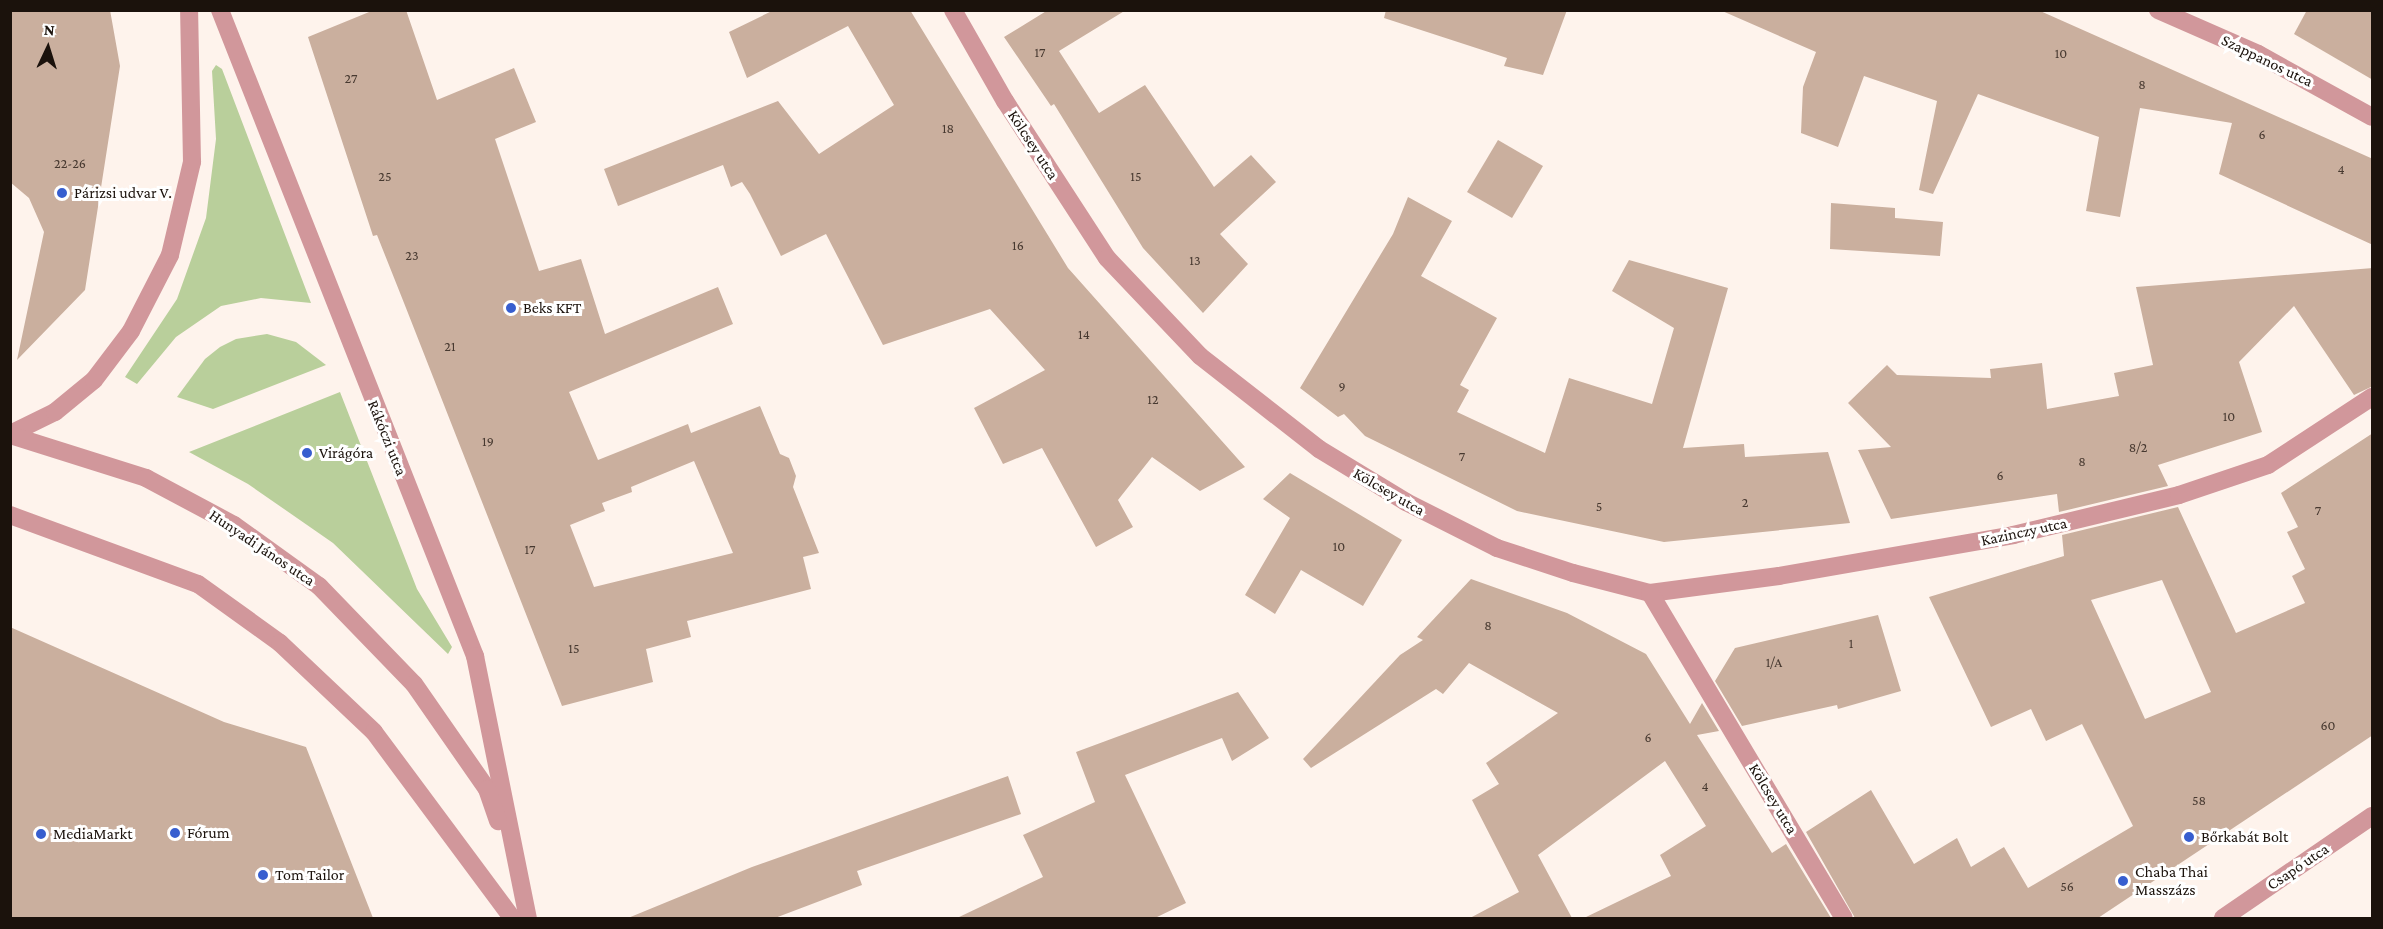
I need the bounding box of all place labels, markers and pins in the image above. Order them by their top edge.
place label: Párizsi udvar V. [74,183,172,203]
marker: Párizsi udvar V. [55,186,69,200]
place label: Beks KFT [523,298,582,318]
marker: Beks KFT [504,301,518,315]
place label: Virágóra [319,443,373,463]
marker: Virágóra [300,446,314,460]
place label: Fórum [187,823,230,843]
place label: MediaMarkt [53,824,133,844]
marker: Fórum [168,826,182,840]
marker: MediaMarkt [34,827,48,841]
place label: Bőrkabát Bolt [2201,827,2288,847]
marker: Bőrkabát Bolt [2182,830,2196,844]
place label: Chaba Thai Masszázs [2135,862,2208,900]
place label: Tom Tailor [275,865,344,885]
marker: Tom Tailor [256,868,270,882]
marker: Chaba Thai Masszázs [2116,874,2130,888]

